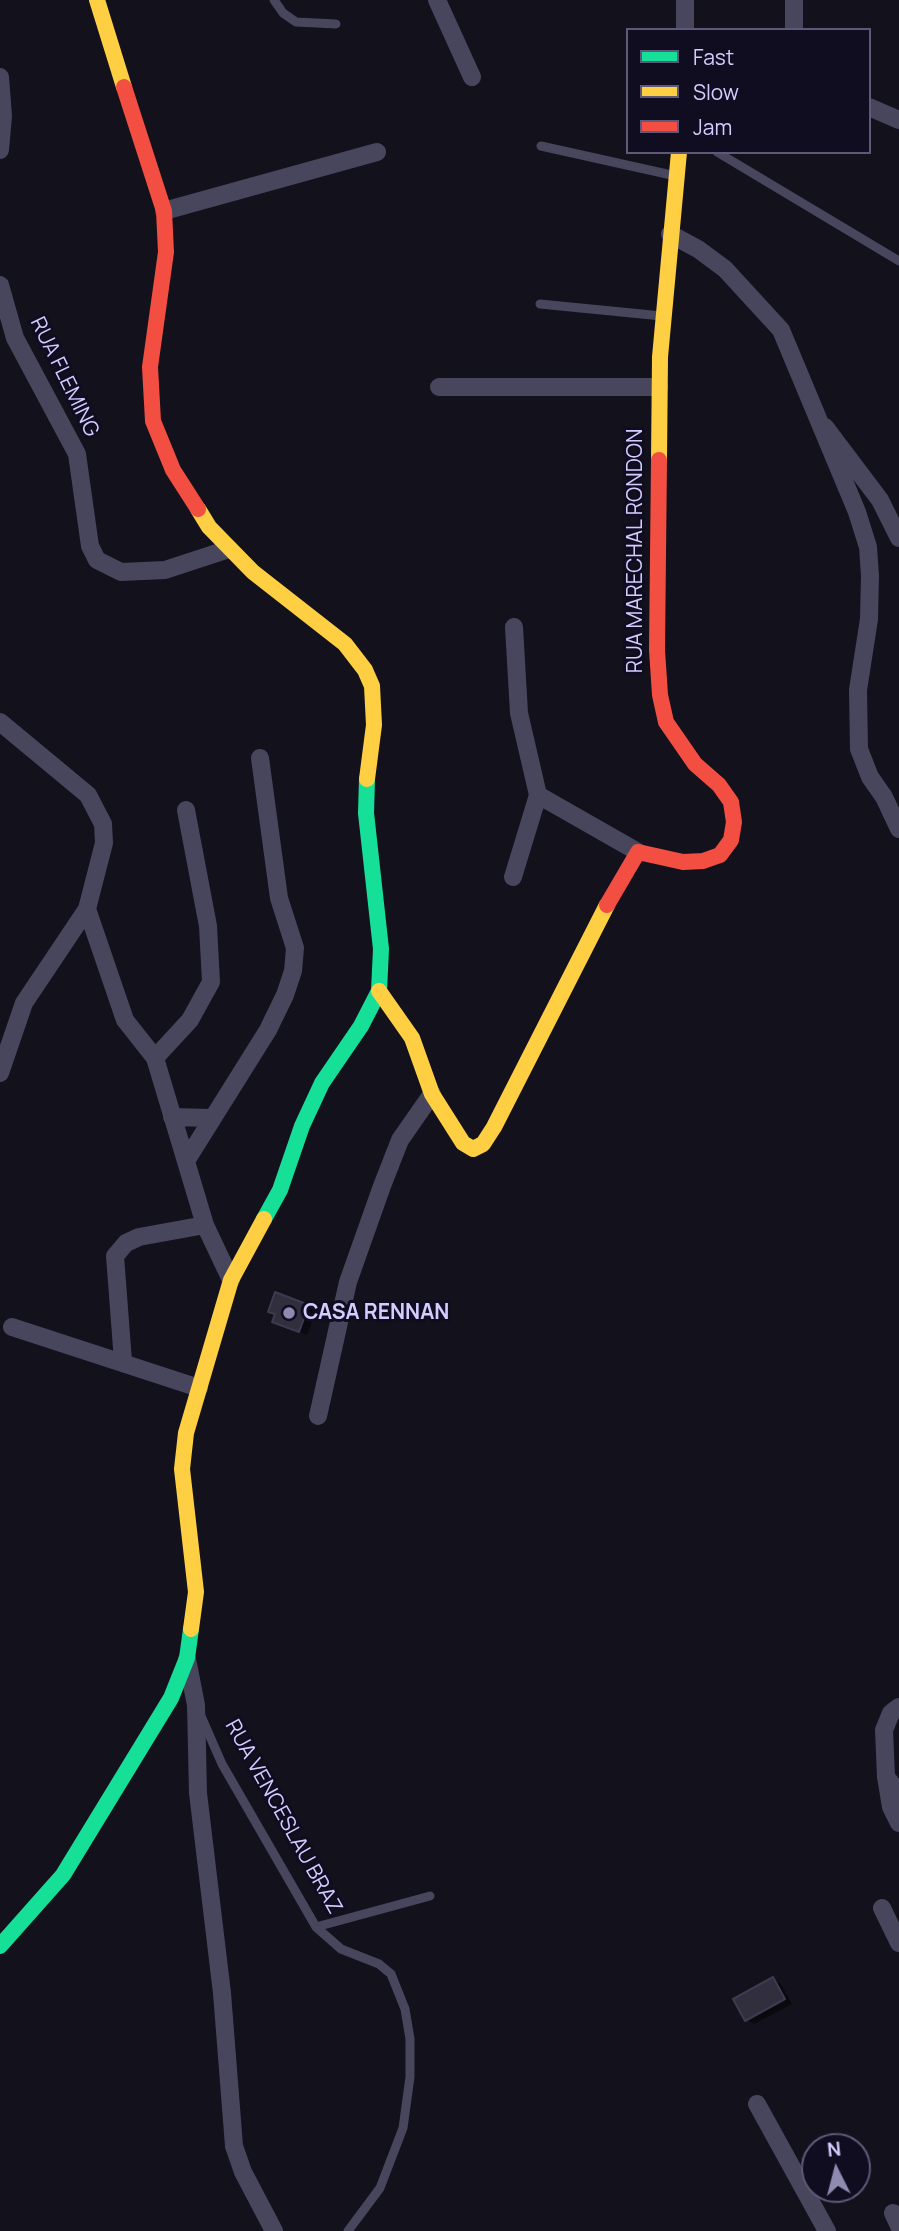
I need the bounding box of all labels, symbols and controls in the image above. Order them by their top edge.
legend [626,28,871,154]
text: Fast [693,43,734,71]
text: Slow [693,78,739,106]
text: Jam [693,113,732,141]
street label: RUA FLEMING [24,313,104,441]
street label: RUA MARECHAL RONDON [623,429,649,673]
place label: CASA RENNAN [303,1300,449,1326]
marker: CASA RENNAN [281,1305,297,1321]
street label: RUA VENCESLAU BRAZ [219,1716,347,1918]
north arrow [801,2133,871,2203]
text: N [826,2135,842,2163]

